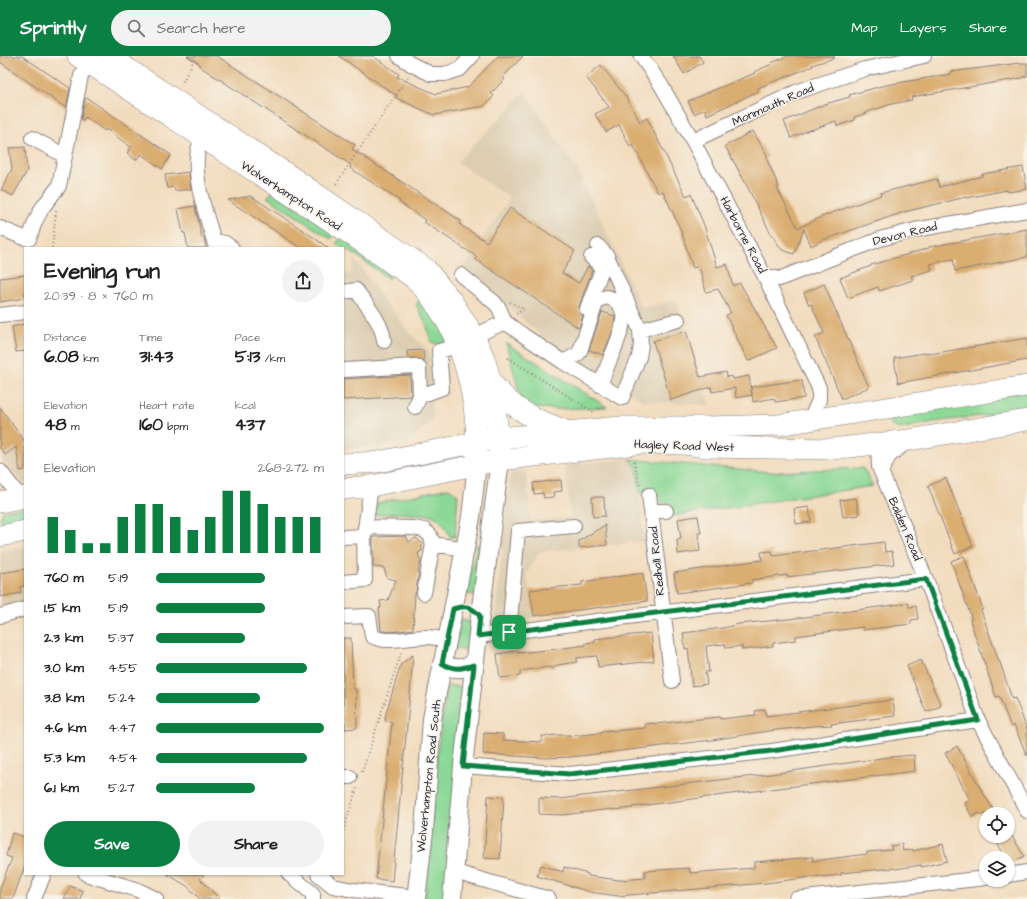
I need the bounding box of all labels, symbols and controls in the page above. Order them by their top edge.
search box [111,10,391,46]
text: Sprintly [20,15,87,42]
icon: search [125,17,147,39]
text: Search here [157,18,245,39]
text: Map [851,18,878,38]
text: Layers [900,18,947,38]
text: Share [969,18,1007,38]
street label: Monmouth Road [729,79,817,131]
street label: Wolverhampton Road [237,157,345,235]
street label: Harborne Road [716,193,770,277]
street label: Devon Road [871,218,939,250]
text: Evening run [44,256,160,287]
button: share [282,260,324,302]
text: 20:39 · 8 × 760 m [44,287,153,305]
text: Distance [44,330,87,345]
text: Time [139,330,162,345]
text: Pace [235,330,260,345]
text: 6.08 [44,345,79,369]
text: 31:43 [139,345,173,369]
text: 5:13 [235,345,260,369]
text: km [79,351,99,366]
text: /km [260,351,285,366]
text: Elevation [44,398,87,413]
text: Heart rate [139,398,195,413]
text: kcal [235,398,256,413]
text: 48 [44,413,67,437]
text: 160 [139,413,163,437]
text: 437 [235,413,265,437]
text: m [67,419,80,434]
text: bpm [163,419,188,434]
street label: Hagley Road West [634,436,735,457]
text: Elevation [44,459,95,477]
text: 268–272 m [258,459,324,477]
street label: Balden Road [884,495,926,563]
street label: Redhall Road [645,526,669,596]
text: 760 m [44,569,84,587]
text: 5:19 [108,569,128,587]
text: 1.5 km [44,599,80,617]
text: 5:19 [108,599,128,617]
pin [492,615,526,649]
icon: arrive [498,621,520,643]
text: 2.3 km [44,629,83,647]
text: 5:37 [108,629,134,647]
text: 3.0 km [44,659,84,677]
text: 4:55 [108,659,137,677]
text: 3.8 km [44,689,84,707]
text: 5:24 [108,689,136,707]
street label: Wolverhampton Road South [413,699,445,853]
text: 4.6 km [44,719,86,737]
text: 4:47 [108,719,136,737]
text: 5.3 km [44,749,85,767]
text: 4:54 [108,749,137,767]
text: 6.1 km [44,779,79,797]
text: 5:27 [108,779,135,797]
map controls [979,807,1015,887]
button: locate [979,807,1015,843]
button: Save [44,821,180,867]
button: Share [188,821,324,867]
button: layers [979,851,1015,887]

